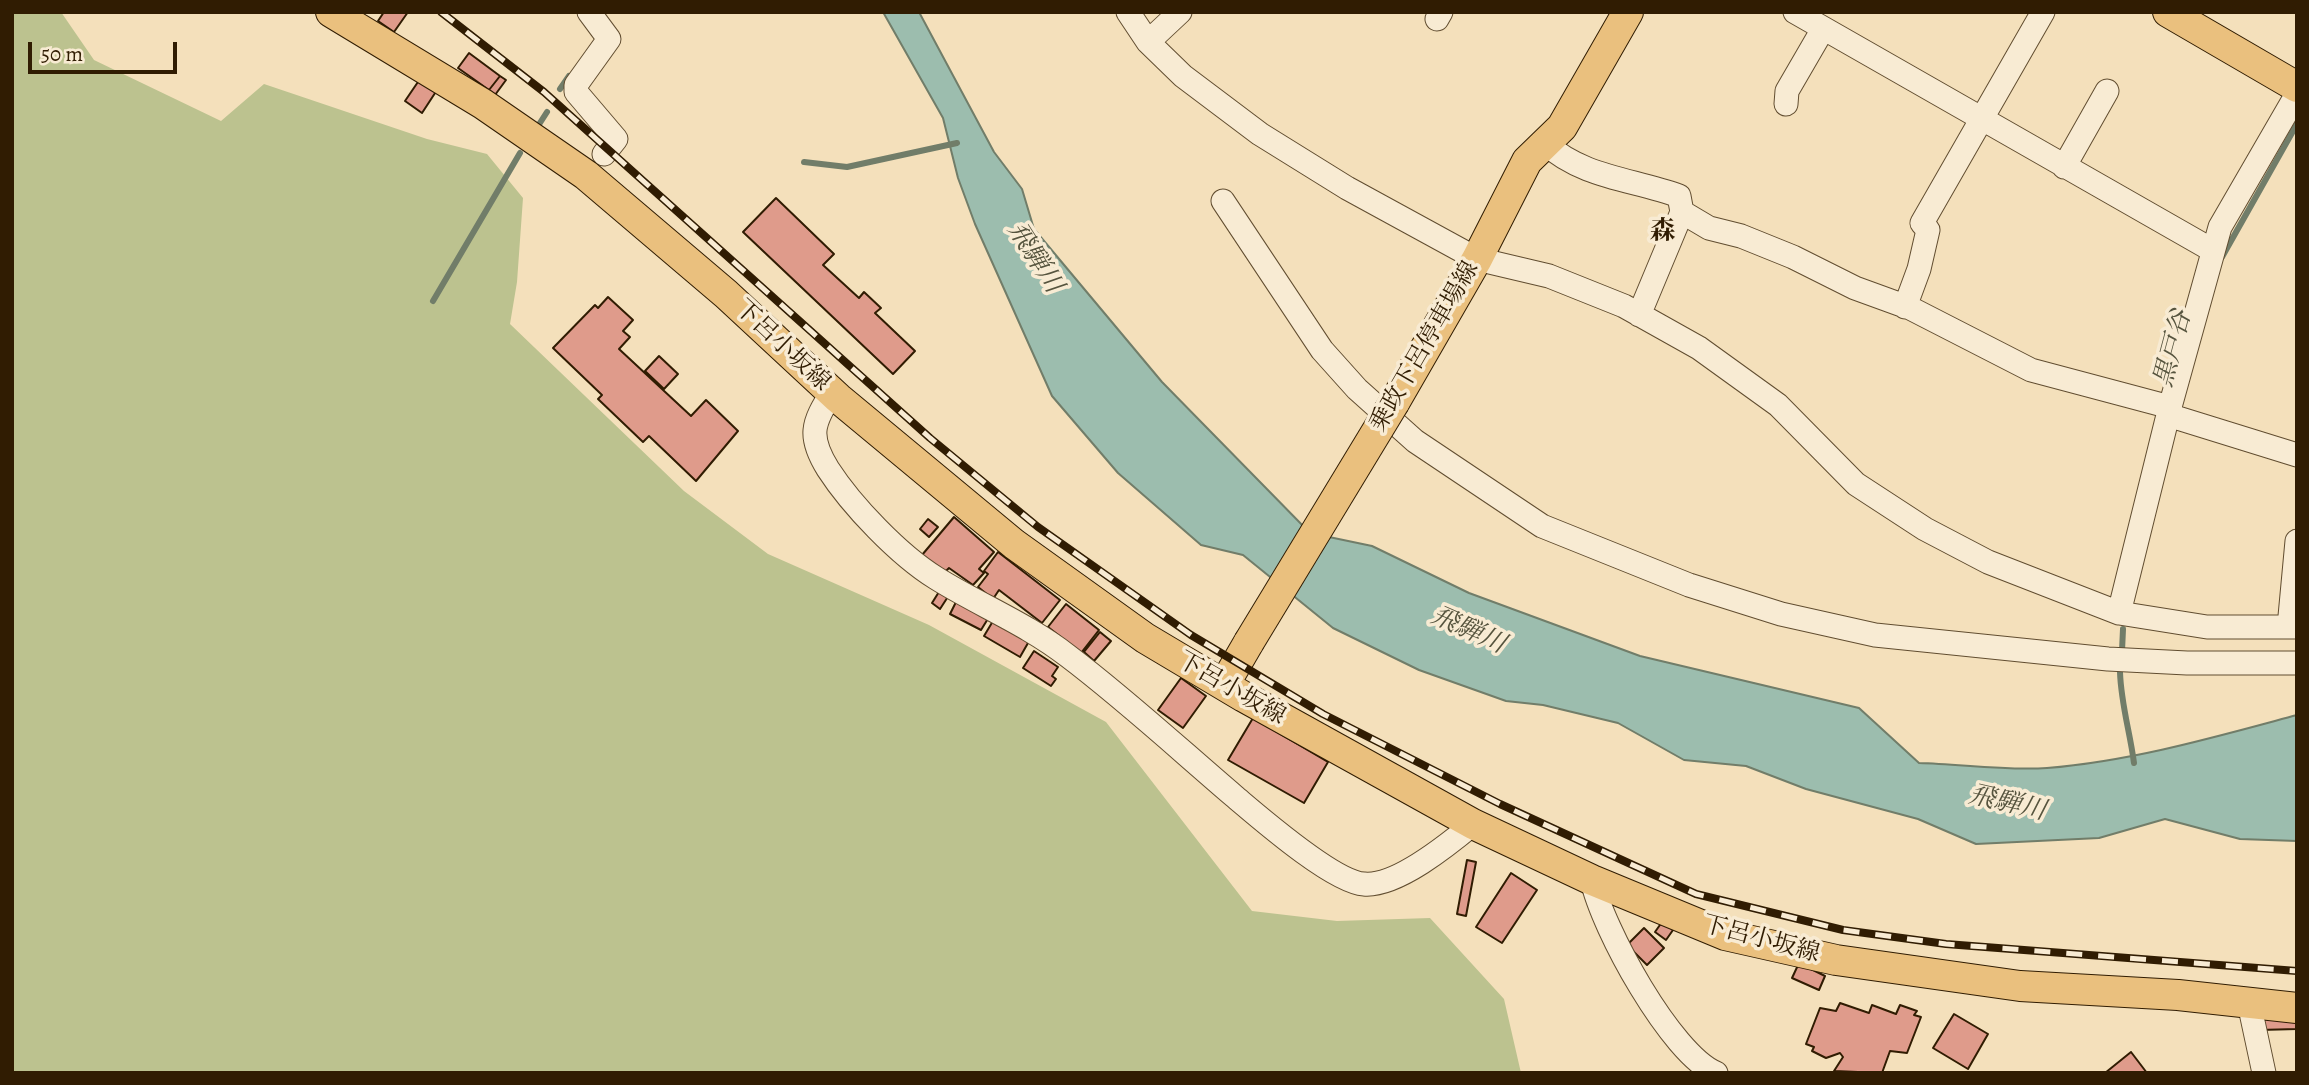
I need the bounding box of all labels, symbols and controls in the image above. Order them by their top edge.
scale bar [32,28,180,72]
text: 50 m [41,40,83,68]
water label: 飛騨川 [1000,217,1068,299]
district label: 森 [1650,217,1676,249]
street label: 乗政下呂停車場線 [1365,257,1485,437]
street label: 下呂小坂線 [728,295,836,397]
water label: 黒戸谷 [2149,307,2199,391]
water label: 飛騨川 [1426,601,1510,661]
street label: 下呂小坂線 [1172,647,1290,731]
water label: 飛騨川 [1965,780,2049,828]
street label: 下呂小坂線 [1699,911,1823,969]

